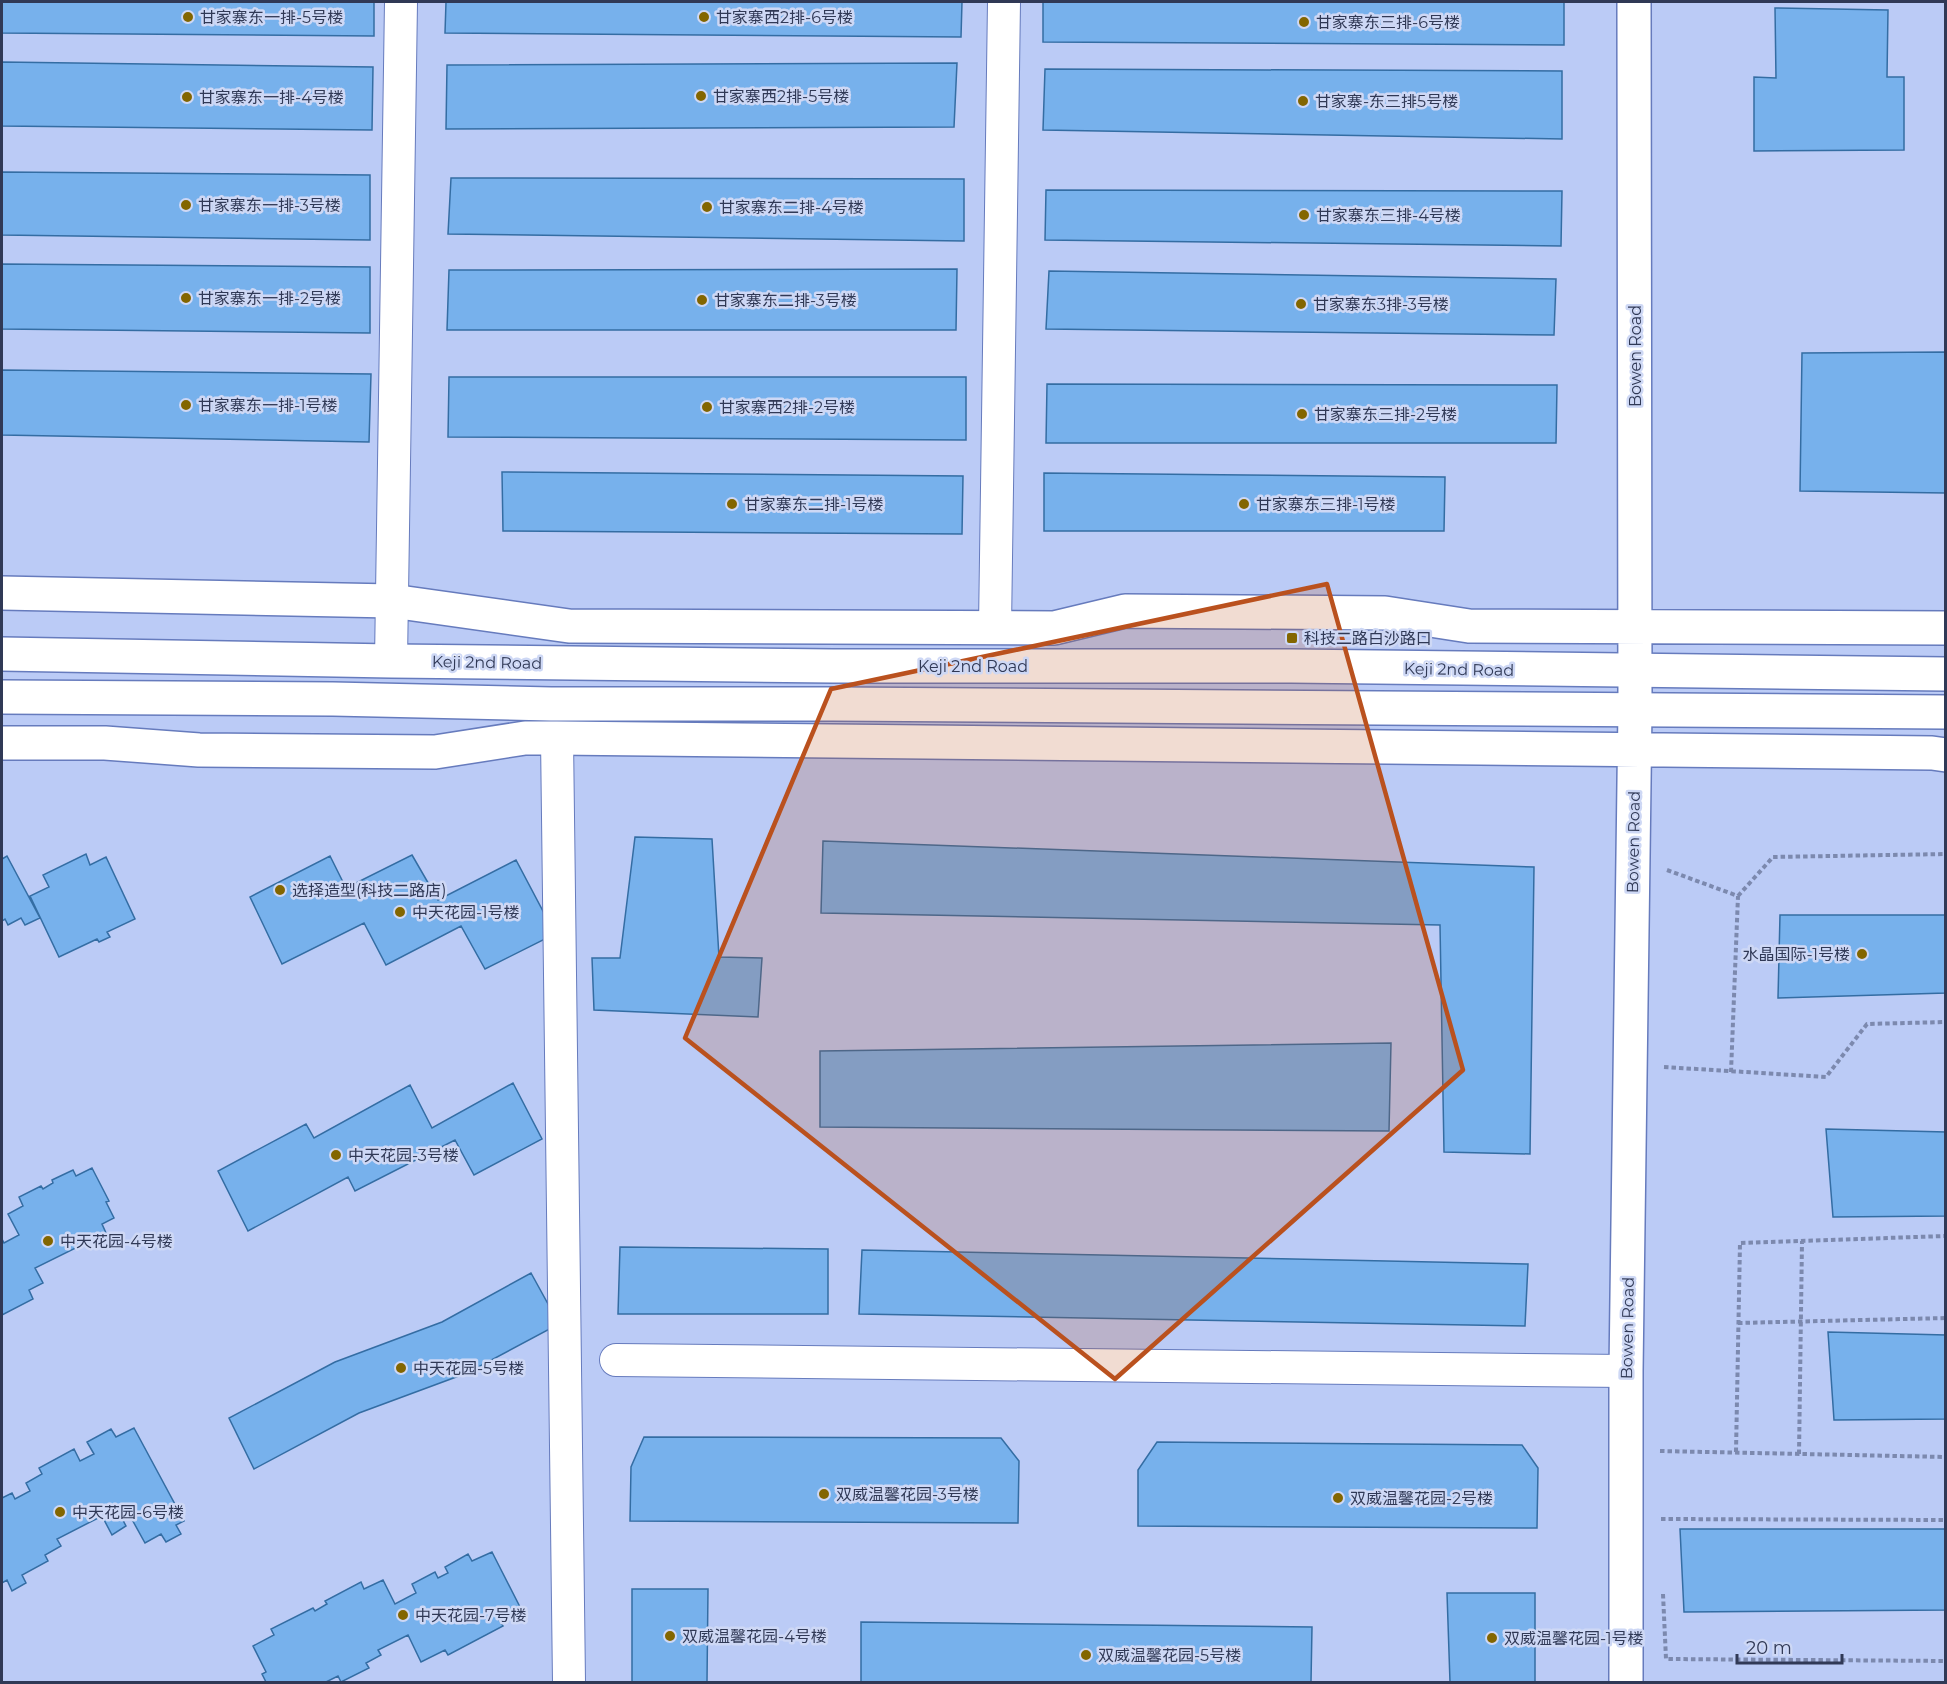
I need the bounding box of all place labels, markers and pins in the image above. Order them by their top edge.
place label: 甘家寨东一排-5号楼 [200,8,343,27]
place label: 甘家寨西2排-6号楼 [716,8,853,27]
marker: 甘家寨东一排-5号楼 [181,10,195,24]
marker: 甘家寨西2排-6号楼 [697,10,711,24]
place label: 甘家寨东三排-6号楼 [1316,13,1460,32]
marker: 甘家寨东三排-6号楼 [1297,15,1311,29]
place label: 甘家寨西2排-5号楼 [713,87,849,106]
place label: 甘家寨东一排-4号楼 [199,88,344,107]
marker: 甘家寨西2排-5号楼 [694,89,708,103]
marker: 甘家寨东一排-4号楼 [180,90,194,104]
place label: 甘家寨-东三排5号楼 [1315,92,1458,111]
marker: 甘家寨-东三排5号楼 [1296,94,1310,108]
place label: 甘家寨东一排-3号楼 [198,196,341,215]
marker: 甘家寨东一排-3号楼 [179,198,193,212]
place label: 甘家寨东二排-4号楼 [719,198,864,217]
marker: 甘家寨东二排-4号楼 [700,200,714,214]
place label: 甘家寨东三排-4号楼 [1316,206,1461,225]
marker: 甘家寨东三排-4号楼 [1297,208,1311,222]
place label: 甘家寨东一排-2号楼 [198,289,341,308]
marker: 甘家寨东一排-2号楼 [179,291,193,305]
place label: 甘家寨东二排-3号楼 [714,291,857,310]
marker: 甘家寨东二排-3号楼 [695,293,709,307]
place label: 甘家寨东3排-3号楼 [1313,295,1449,314]
marker: 甘家寨东3排-3号楼 [1294,297,1308,311]
place label: 甘家寨东一排-1号楼 [198,396,338,415]
marker: 甘家寨东一排-1号楼 [179,398,193,412]
place label: 甘家寨西2排-2号楼 [719,398,855,417]
marker: 甘家寨西2排-2号楼 [700,400,714,414]
place label: 甘家寨东三排-2号楼 [1314,405,1457,424]
marker: 甘家寨东三排-2号楼 [1295,407,1309,421]
place label: 甘家寨东二排-1号楼 [744,495,884,514]
place label: 甘家寨东三排-1号楼 [1256,495,1396,514]
marker: 甘家寨东二排-1号楼 [725,497,739,511]
marker: 甘家寨东三排-1号楼 [1237,497,1251,511]
place label: 科技二路白沙路口 [1304,629,1432,648]
marker: 科技二路白沙路口 [1285,631,1299,645]
place label: 选择造型(科技二路店) [292,881,447,900]
marker: 选择造型(科技二路店) [273,883,287,897]
place label: 中天花园-1号楼 [412,903,520,922]
marker: 中天花园-1号楼 [393,905,407,919]
place label: 水晶国际-1号楼 [1742,945,1850,964]
marker: 水晶国际-1号楼 [1855,947,1869,961]
place label: 中天花园-3号楼 [348,1146,459,1165]
marker: 中天花园-3号楼 [329,1148,343,1162]
place label: 中天花园-4号楼 [60,1232,173,1251]
marker: 中天花园-4号楼 [41,1234,55,1248]
place label: 中天花园-5号楼 [413,1359,524,1378]
marker: 中天花园-5号楼 [394,1361,408,1375]
place label: 双威温馨花园-3号楼 [836,1485,979,1504]
marker: 双威温馨花园-3号楼 [817,1487,831,1501]
place label: 双威温馨花园-2号楼 [1350,1489,1493,1508]
marker: 双威温馨花园-2号楼 [1331,1491,1345,1505]
place label: 中天花园-6号楼 [72,1503,184,1522]
marker: 中天花园-6号楼 [53,1505,67,1519]
place label: 中天花园-7号楼 [415,1606,526,1625]
marker: 中天花园-7号楼 [396,1608,410,1622]
place label: 双威温馨花园-4号楼 [682,1627,827,1646]
marker: 双威温馨花园-4号楼 [663,1629,677,1643]
place label: 双威温馨花园-1号楼 [1504,1629,1644,1648]
marker: 双威温馨花园-1号楼 [1485,1631,1499,1645]
place label: 双威温馨花园-5号楼 [1098,1646,1241,1665]
marker: 双威温馨花园-5号楼 [1079,1648,1093,1662]

